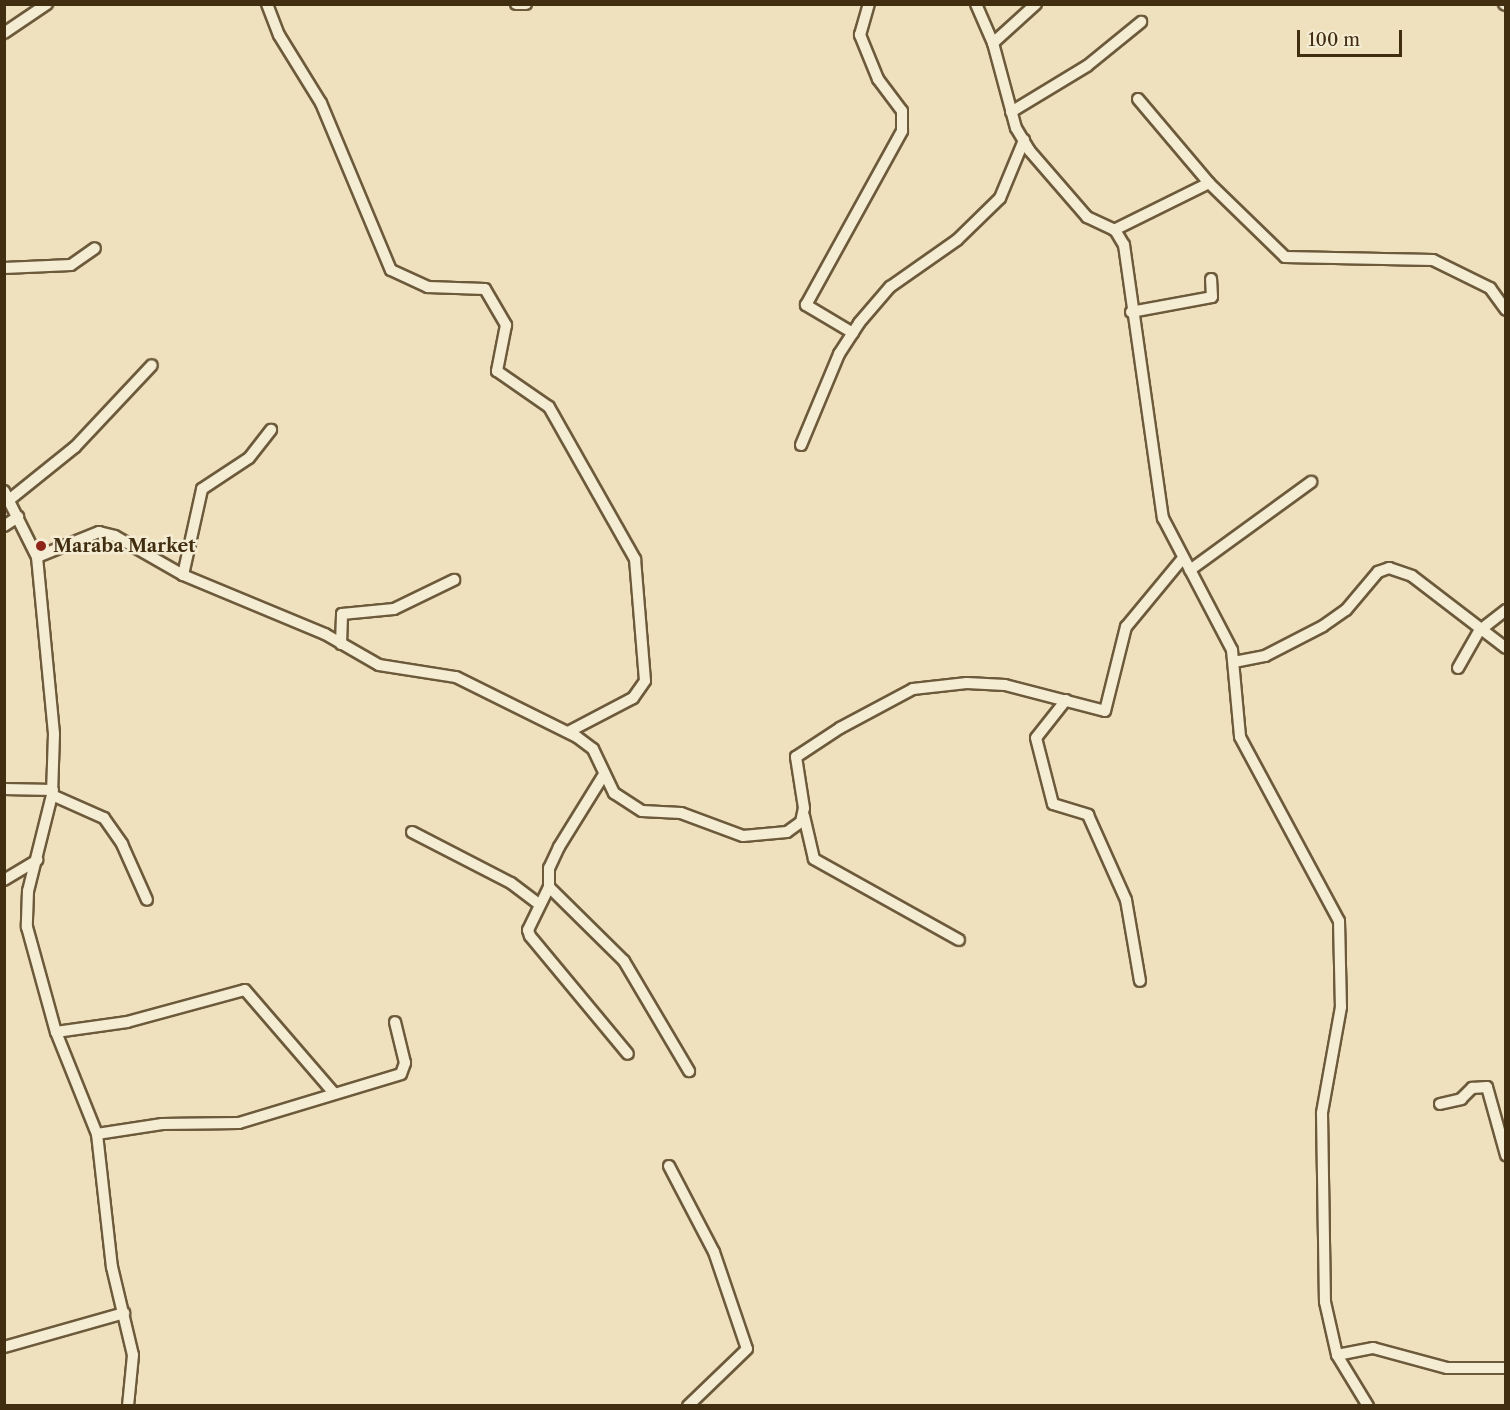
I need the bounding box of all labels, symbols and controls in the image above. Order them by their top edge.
scale bar [1300,18,1405,56]
text: 100 m [1308,29,1360,51]
place label: Maraba Market [53,535,196,557]
marker: Maraba Market [34,539,48,553]

